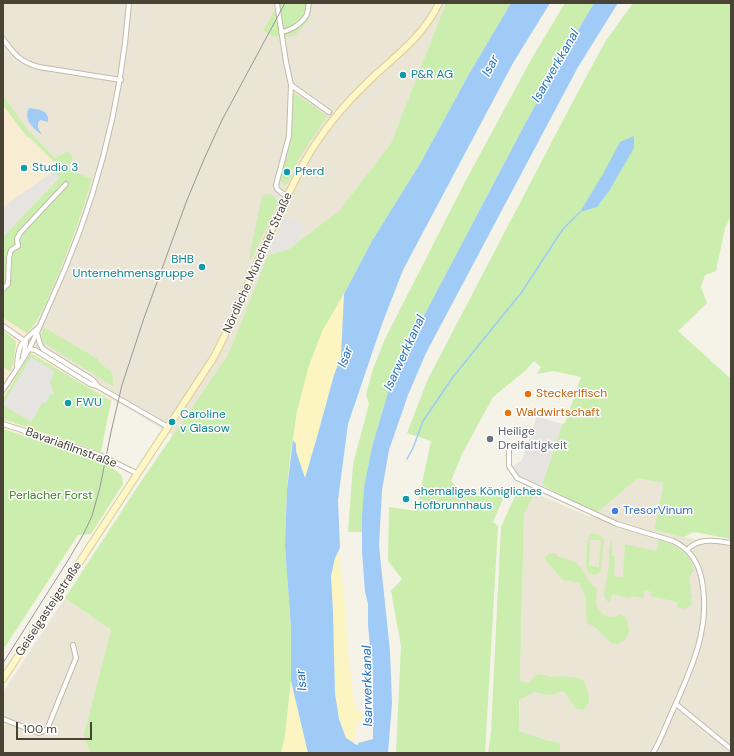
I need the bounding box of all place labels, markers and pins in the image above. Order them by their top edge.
place label: P&R AG [411,68,453,82]
marker: P&R AG [398,70,408,80]
place label: Studio 3 [32,161,78,175]
marker: Studio 3 [19,163,29,173]
place label: Pferd [295,165,324,179]
marker: Pferd [282,167,292,177]
place label: BHB Unternehmensgruppe [73,253,194,281]
marker: BHB Unternehmensgruppe [197,262,207,272]
place label: Steckerlfisch [536,387,607,401]
marker: Steckerlfisch [523,389,533,399]
place label: FWU [76,396,102,410]
marker: FWU [63,398,73,408]
place label: Waldwirtschaft [516,406,600,420]
place label: Caroline v Glasow [180,408,230,436]
marker: Waldwirtschaft [503,408,513,418]
marker: Caroline v Glasow [167,417,177,427]
place label: Heilige Dreifaltigkeit [498,425,568,453]
marker: Heilige Dreifaltigkeit [485,434,495,444]
place label: ehemaliges Königliches Hofbrunnhaus [414,485,542,513]
marker: ehemaliges Königliches Hofbrunnhaus [401,494,411,504]
place label: TresorVinum [623,504,693,518]
marker: TresorVinum [610,506,620,516]

